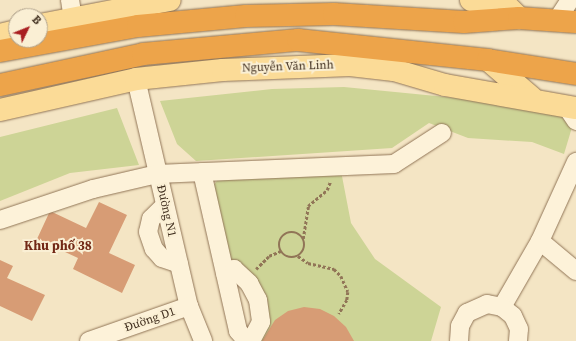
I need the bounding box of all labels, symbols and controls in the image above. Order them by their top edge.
north arrow [8,8,48,48]
text: B [28,12,44,28]
street label: Nguyễn Văn Linh [242,58,334,76]
street label: Đường N1 [153,183,179,239]
district label: Khu phố 38 [24,238,92,254]
street label: Đường D1 [123,305,177,335]

